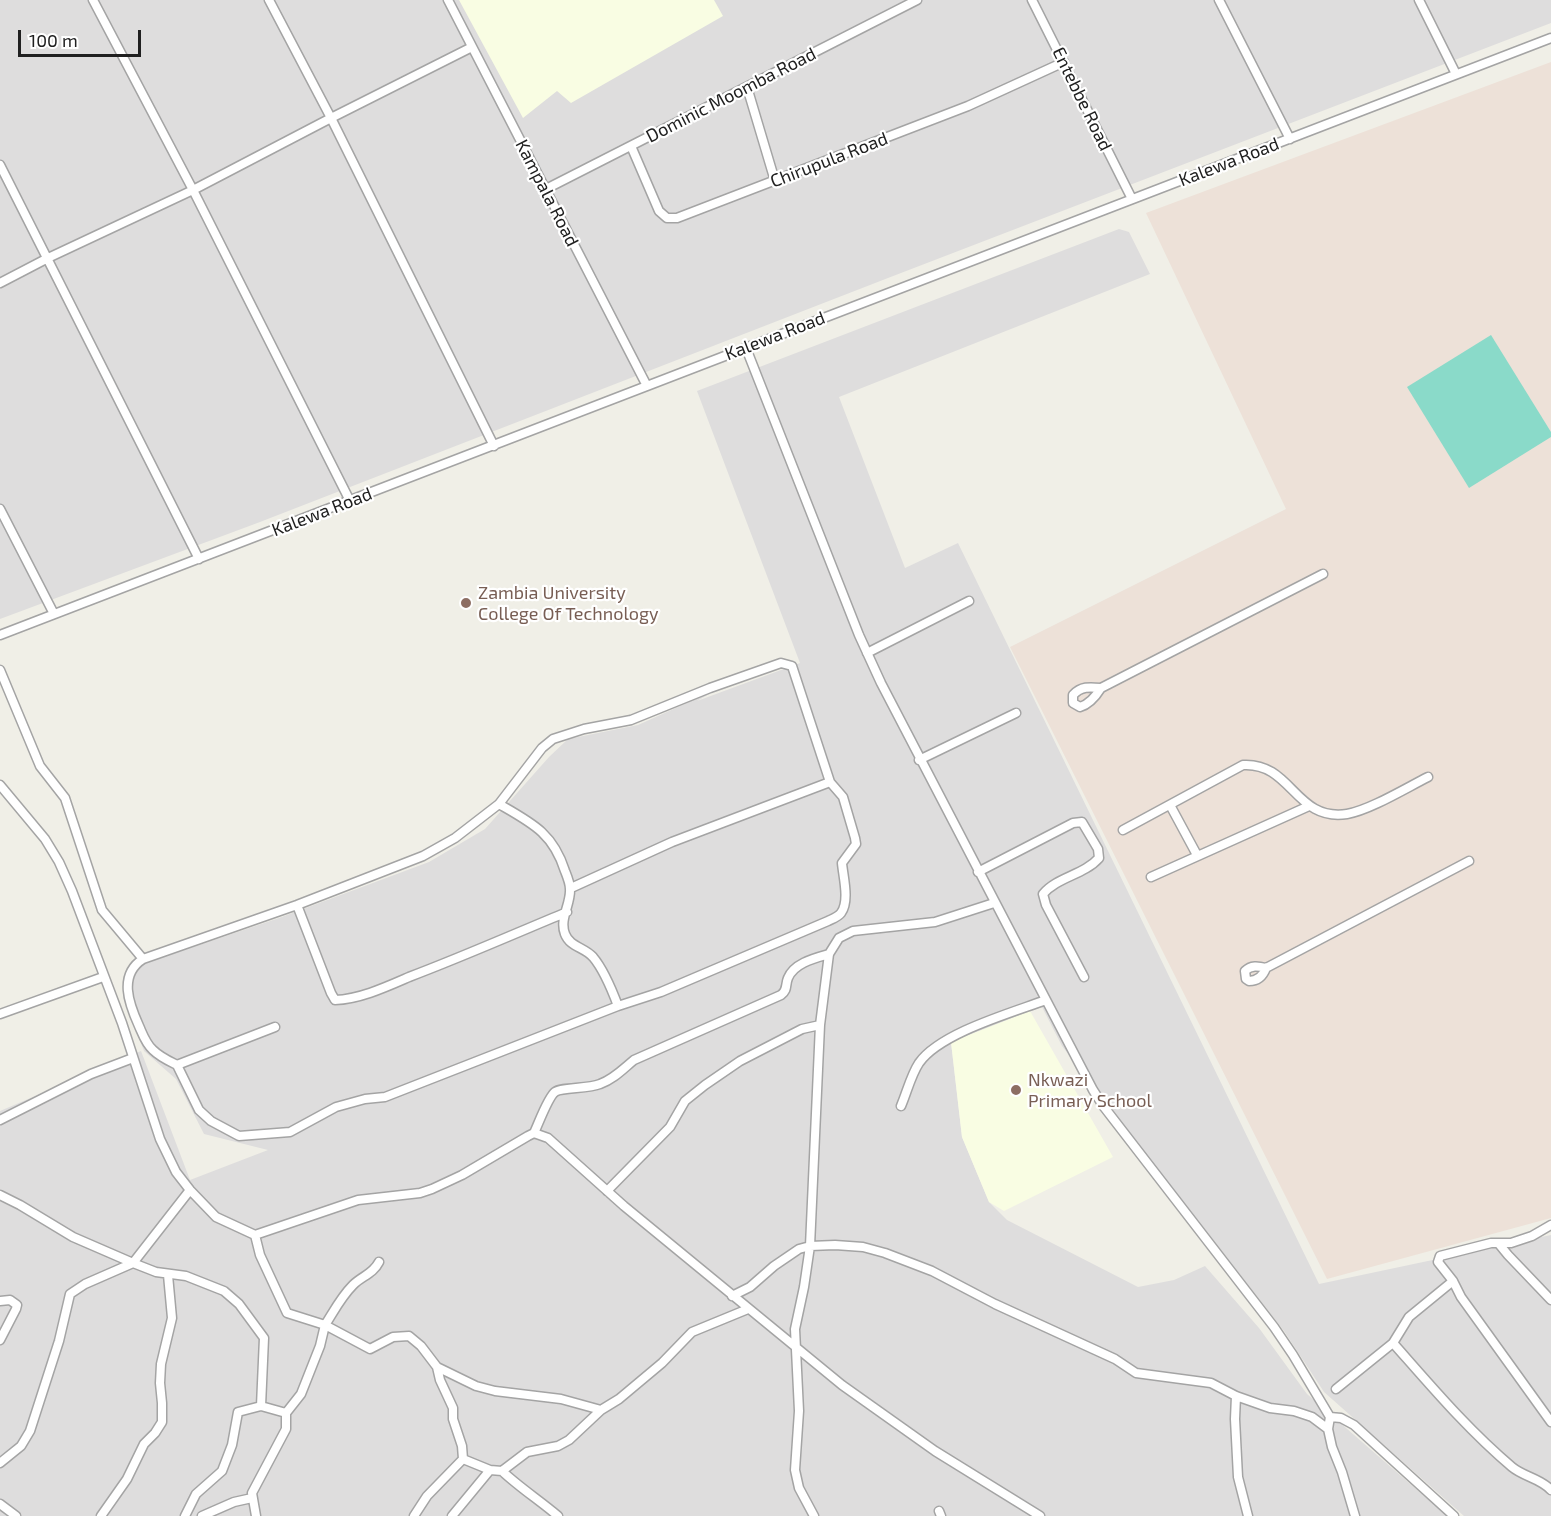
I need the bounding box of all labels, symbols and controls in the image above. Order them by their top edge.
scale bar [21,18,144,56]
text: 100 m [29,29,78,51]
street label: Dominic Moomba Road [642,43,820,147]
street label: Entebbe Road [1048,44,1116,154]
street label: Chirupula Road [767,128,891,192]
street label: Kalewa Road [1176,133,1282,191]
street label: Kampala Road [511,136,583,250]
street label: Kalewa Road [722,307,828,365]
street label: Kalewa Road [269,483,375,541]
place label: Zambia University College Of Technology [478,582,659,624]
marker: Zambia University College Of Technology [459,596,473,610]
place label: Nkwazi Primary School [1028,1069,1152,1112]
marker: Nkwazi Primary School [1009,1083,1023,1097]

